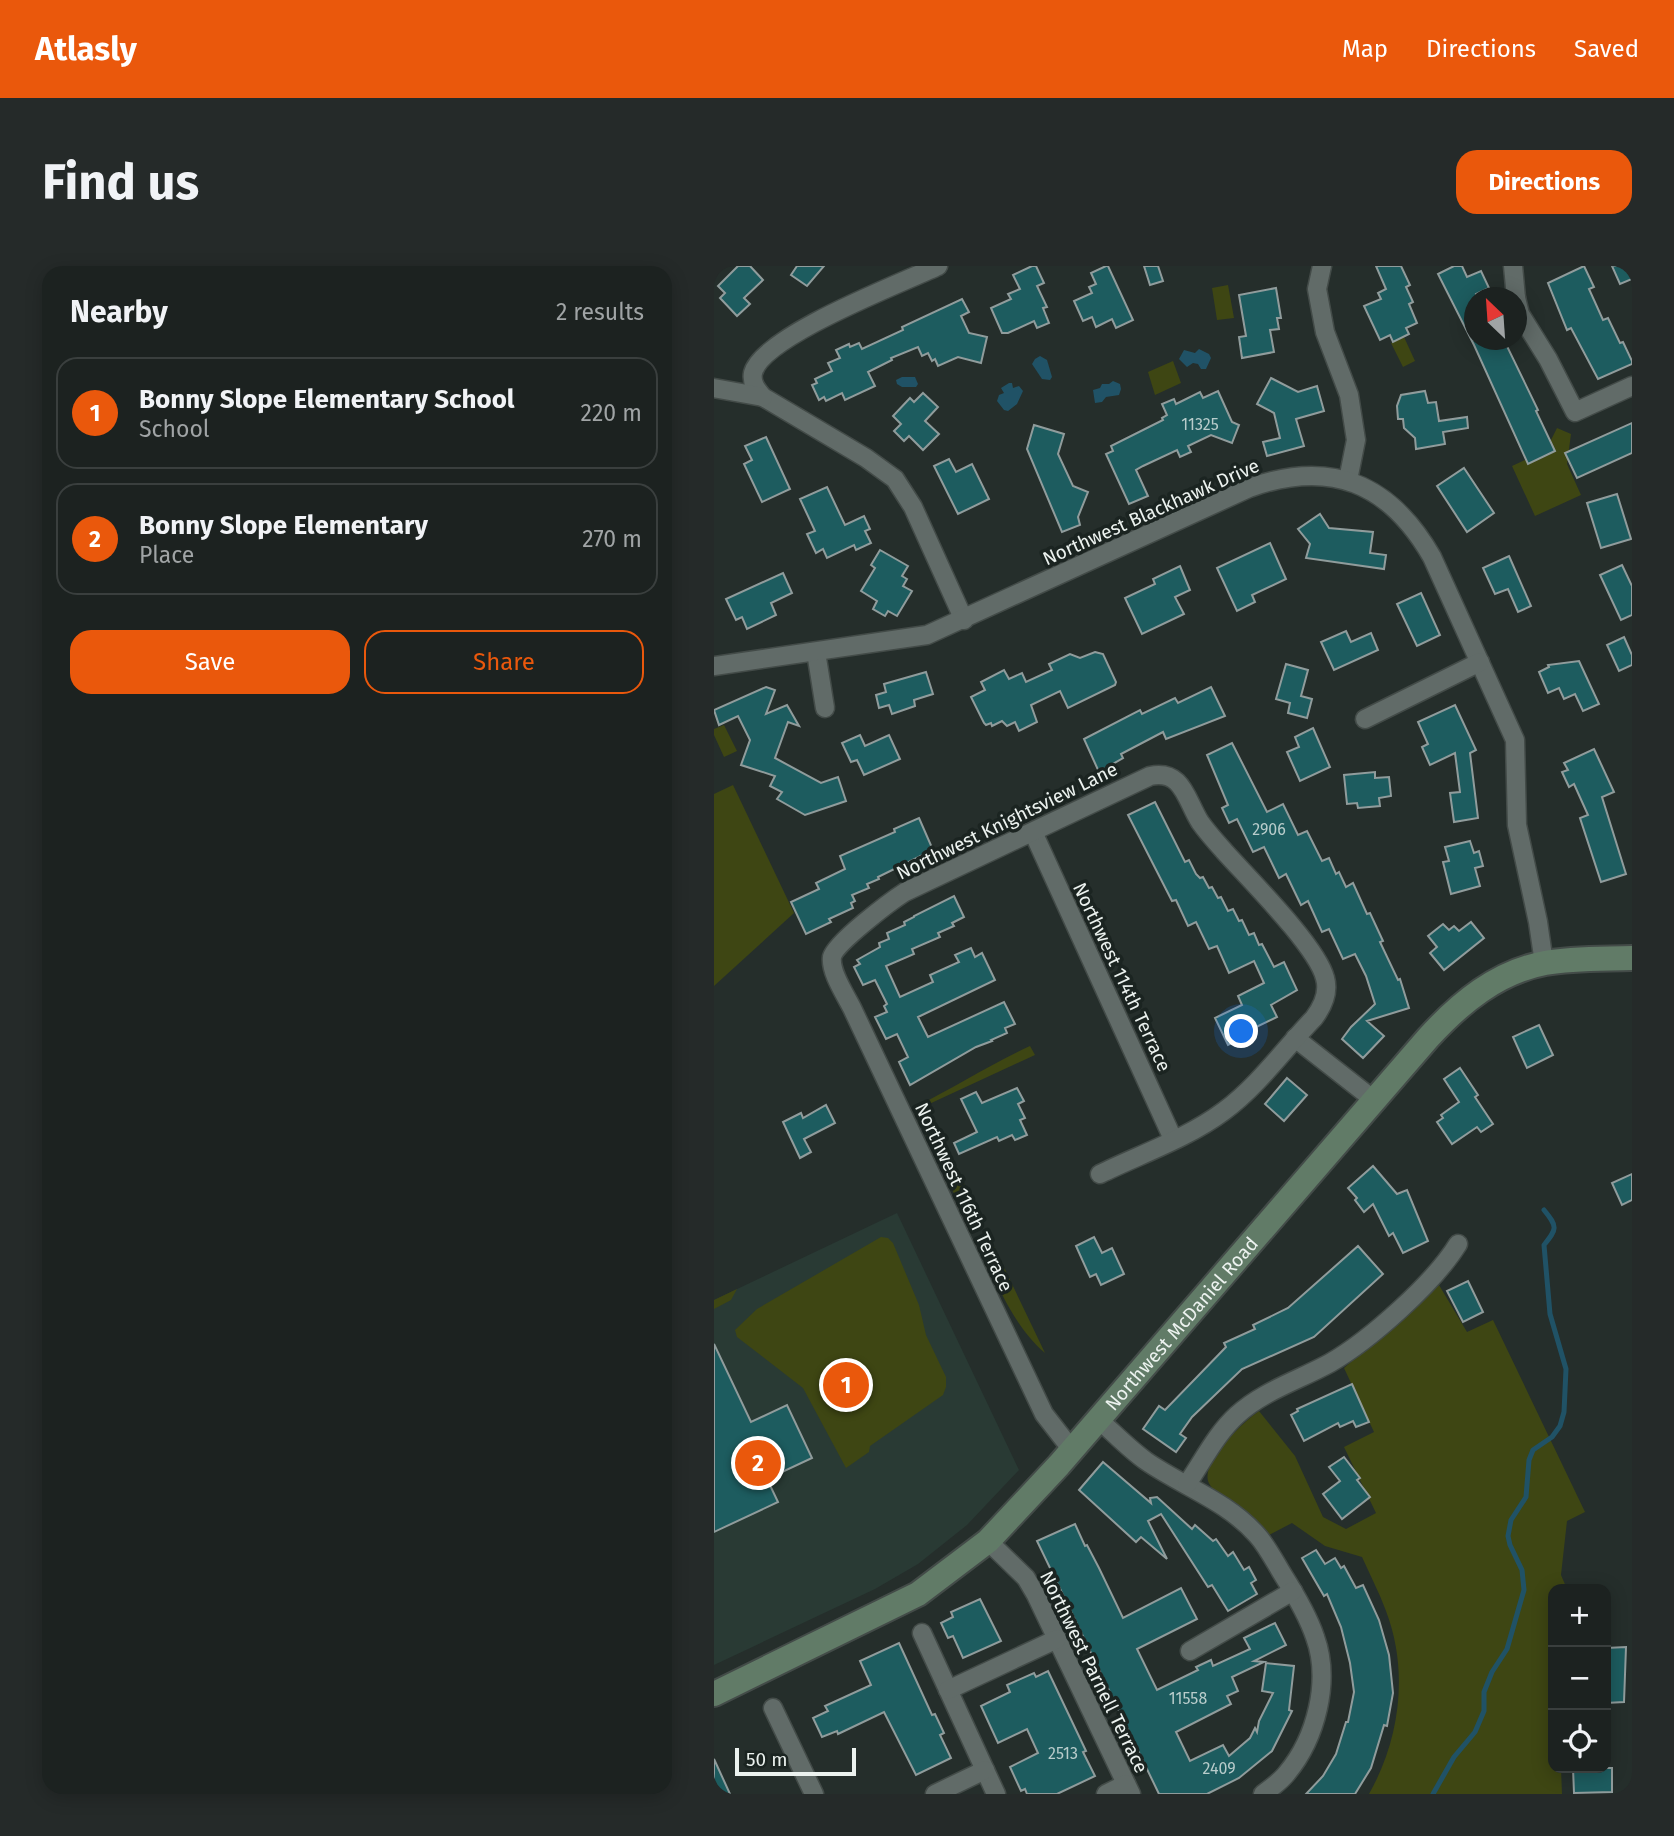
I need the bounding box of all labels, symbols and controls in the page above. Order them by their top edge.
text: Atlasly [35,29,137,69]
text: Map [1342,35,1388,63]
text: Directions [1426,35,1536,63]
text: Saved [1574,35,1639,63]
button: Directions [1456,150,1632,214]
text: Find us [42,153,199,212]
north arrow [1464,287,1527,350]
text: Nearby [70,294,168,330]
text: 2 results [556,298,644,326]
text: Bonny Slope Elementary School [139,384,515,415]
text: 1 [90,399,100,427]
text: 220 m [581,399,642,427]
text: School [139,415,210,443]
house number: 11325 [1181,415,1219,434]
street label: Northwest Blackhawk Drive [1039,454,1263,570]
text: Bonny Slope Elementary [139,510,428,541]
text: 2 [89,525,101,553]
text: 270 m [582,525,642,553]
text: Place [139,541,194,569]
button: Save [70,630,350,694]
button: Share [364,630,644,694]
street label: Northwest Knightsview Lane [893,757,1121,885]
house number: 2906 [1252,820,1286,839]
street label: Northwest 114th Terrace [1068,879,1176,1075]
your location [1224,1014,1258,1048]
street label: Northwest 116th Terrace [910,1099,1018,1295]
street label: Northwest McDaniel Road [1100,1232,1262,1415]
pin: 1 [823,1359,869,1411]
pin: 2 [735,1437,781,1489]
street label: Northwest Parnell Terrace [1035,1567,1153,1777]
map controls [1548,1584,1611,1773]
button: + [1548,1584,1611,1647]
button: − [1548,1647,1611,1710]
house number: 11558 [1169,1689,1207,1708]
button: locate [1548,1710,1611,1773]
house number: 2513 [1048,1744,1078,1763]
scale bar [735,1745,856,1777]
text: 50 m [746,1748,787,1771]
house number: 2409 [1202,1759,1236,1778]

